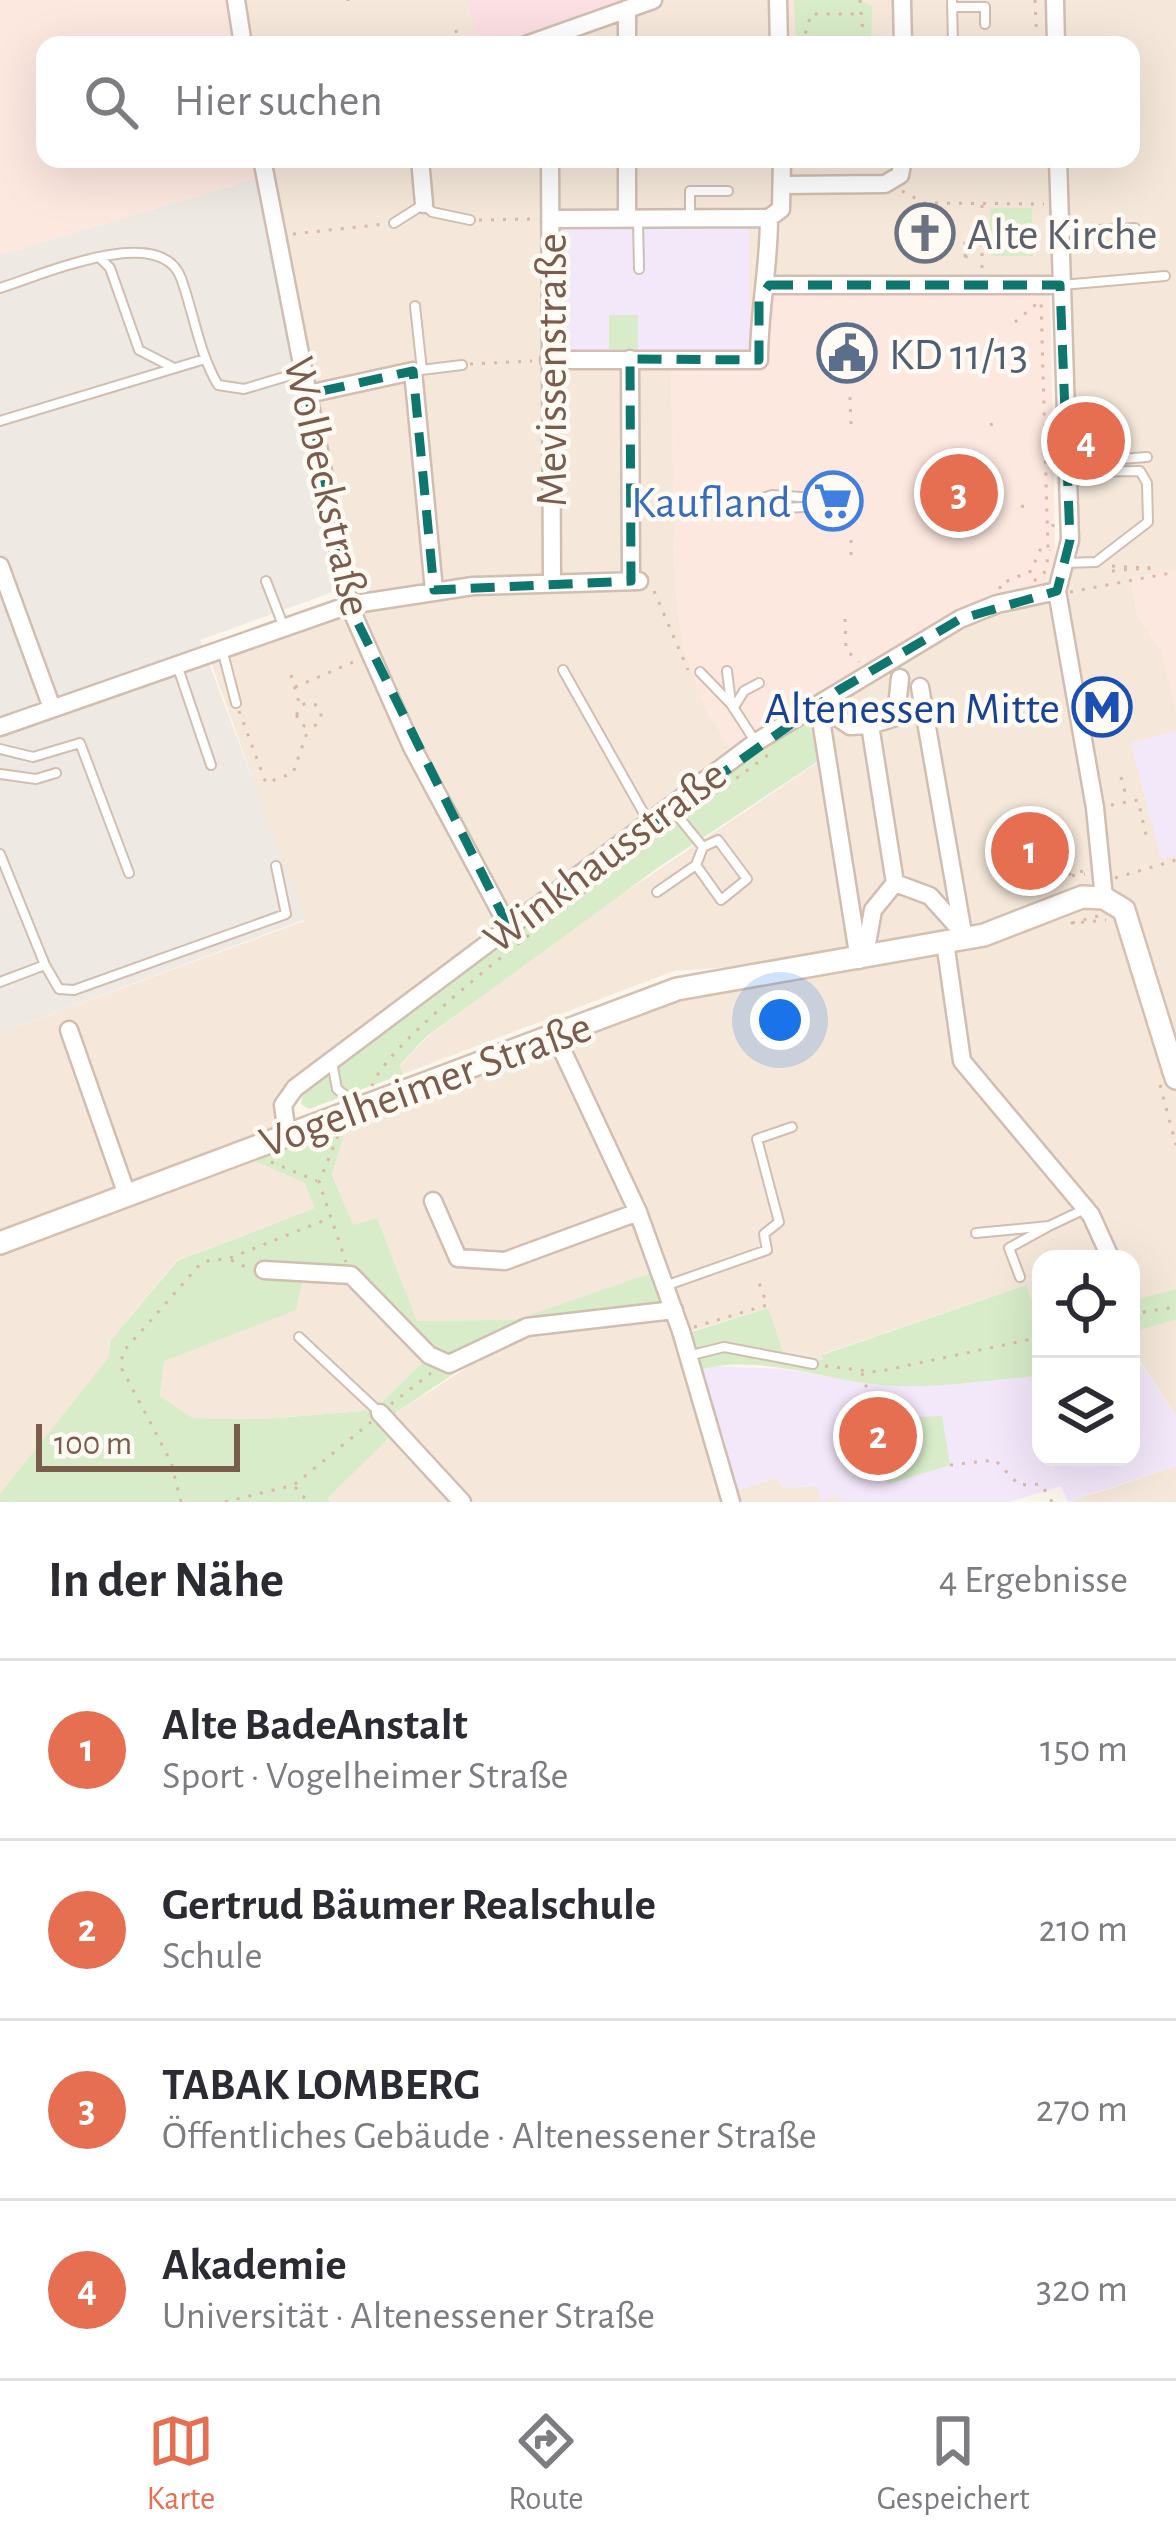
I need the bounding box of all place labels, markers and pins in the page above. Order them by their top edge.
church icon: Alte Kirche [894,202,956,264]
place label: Alte Kirche [967,213,1158,258]
public building icon: KD 11/13 [816,322,878,384]
place label: KD 11/13 [889,333,1028,378]
pin: 4 [1047,396,1125,486]
pin: 3 [920,448,998,538]
supermarket icon: Kaufland [802,470,864,532]
place label: Kaufland [631,481,791,526]
metro station icon: Altenessen Mitte [1071,676,1133,738]
place label: Altenessen Mitte [765,687,1060,732]
pin: 1 [991,806,1069,896]
pin: 2 [839,1391,917,1481]

